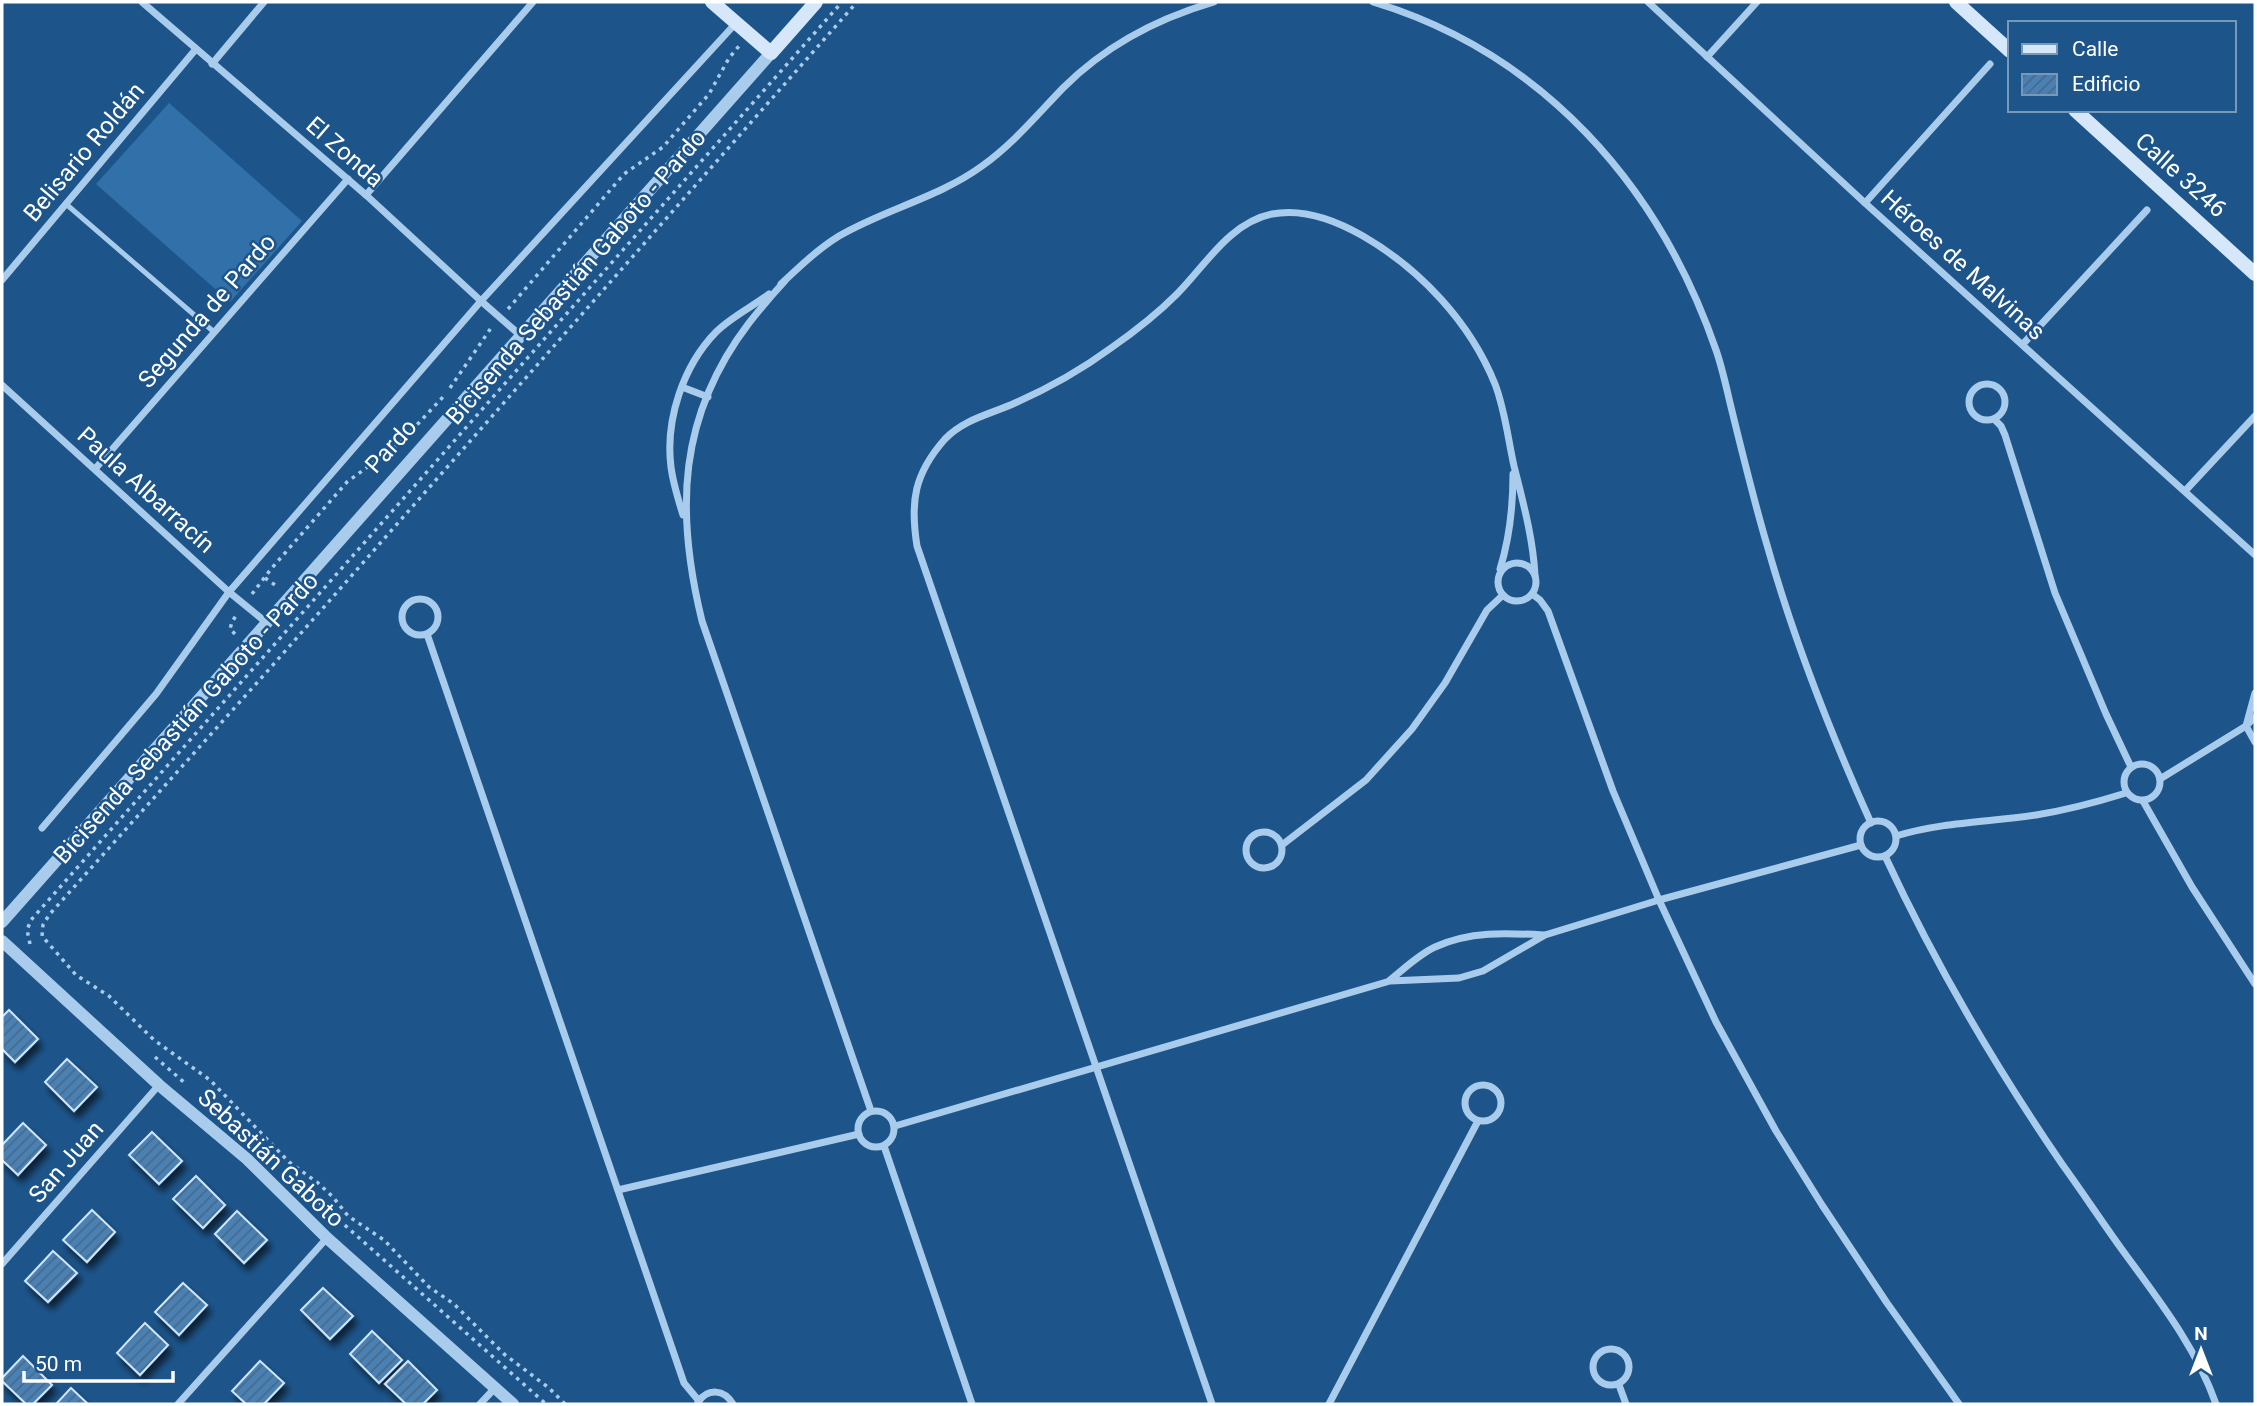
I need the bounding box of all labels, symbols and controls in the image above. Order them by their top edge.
legend [2008,21,2236,112]
text: Calle [2072,37,2118,61]
text: Edificio [2072,72,2140,96]
street label: Belisario Roldán [18,77,150,227]
street label: El Zonda [301,111,389,193]
street label: Bicisenda Sebastián Gaboto - Pardo [440,124,712,430]
street label: Calle 3246 [2130,127,2232,223]
street label: Héroes de Malvinas [1875,184,2051,346]
street label: Segunda de Pardo [132,228,282,394]
street label: Pardo [359,413,423,479]
street label: Paula Albarracín [72,421,220,559]
street label: Bicisenda Sebastián Gaboto - Pardo [48,567,324,869]
street label: Sebastián Gaboto [192,1083,350,1233]
street label: San Juan [23,1115,109,1209]
north arrow [2166,1315,2236,1385]
text: N [2194,1322,2208,1345]
scale bar [24,1340,173,1384]
text: 50 m [35,1352,82,1376]

